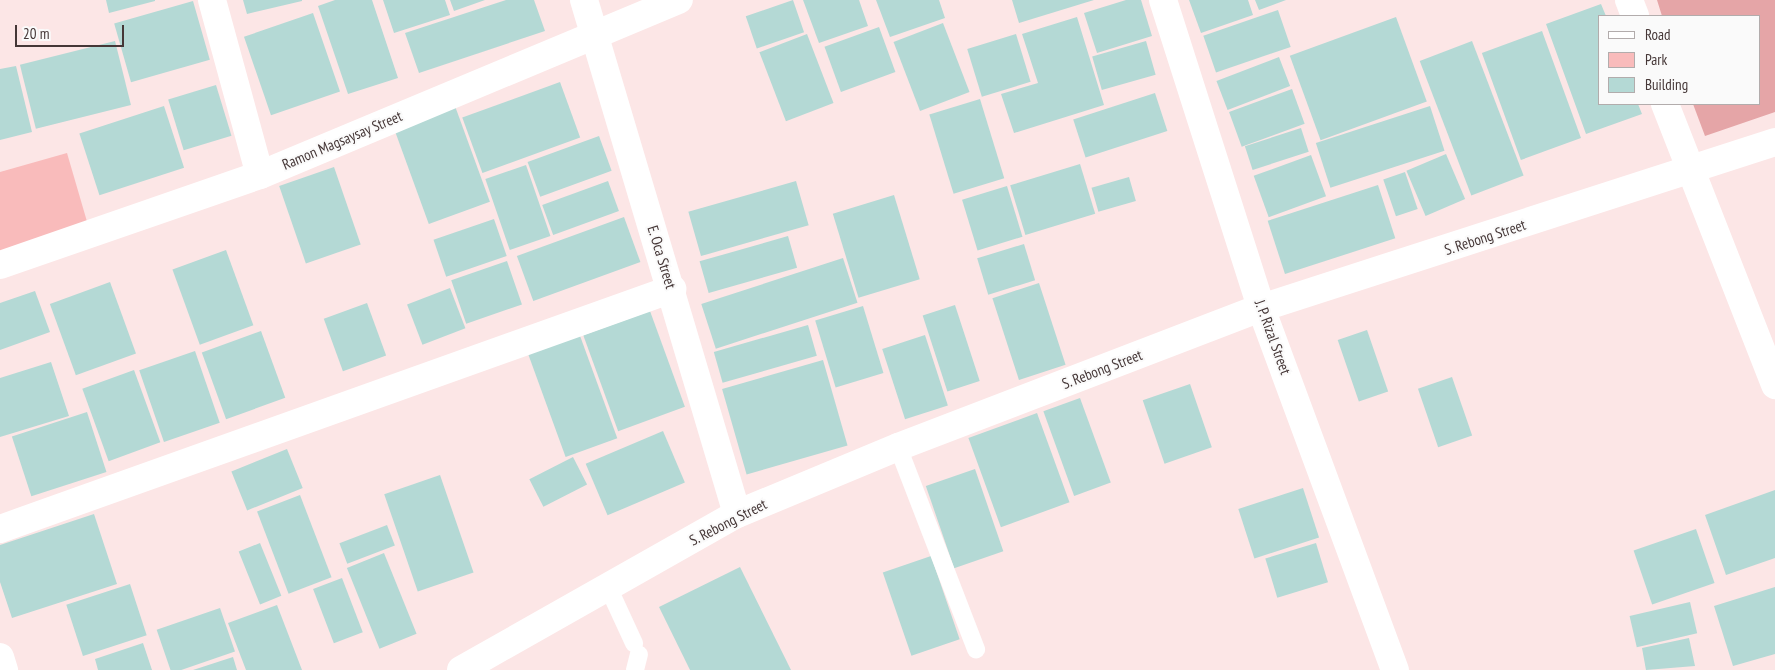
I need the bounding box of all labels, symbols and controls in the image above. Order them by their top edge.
scale bar [18,15,126,47]
legend [1598,15,1760,105]
text: 20 m [23,24,49,43]
text: Road [1645,25,1671,44]
text: Park [1645,50,1667,69]
text: Building [1645,75,1688,94]
street label: Ramon Magsaysay Street [279,107,405,173]
street label: S. Rebong Street [1442,215,1528,259]
street label: E. Oca Street [644,223,680,291]
street label: J. P. Rizal Street [1251,296,1295,378]
street label: S. Rebong Street [1059,345,1145,393]
street label: S. Rebong Street [686,495,770,549]

